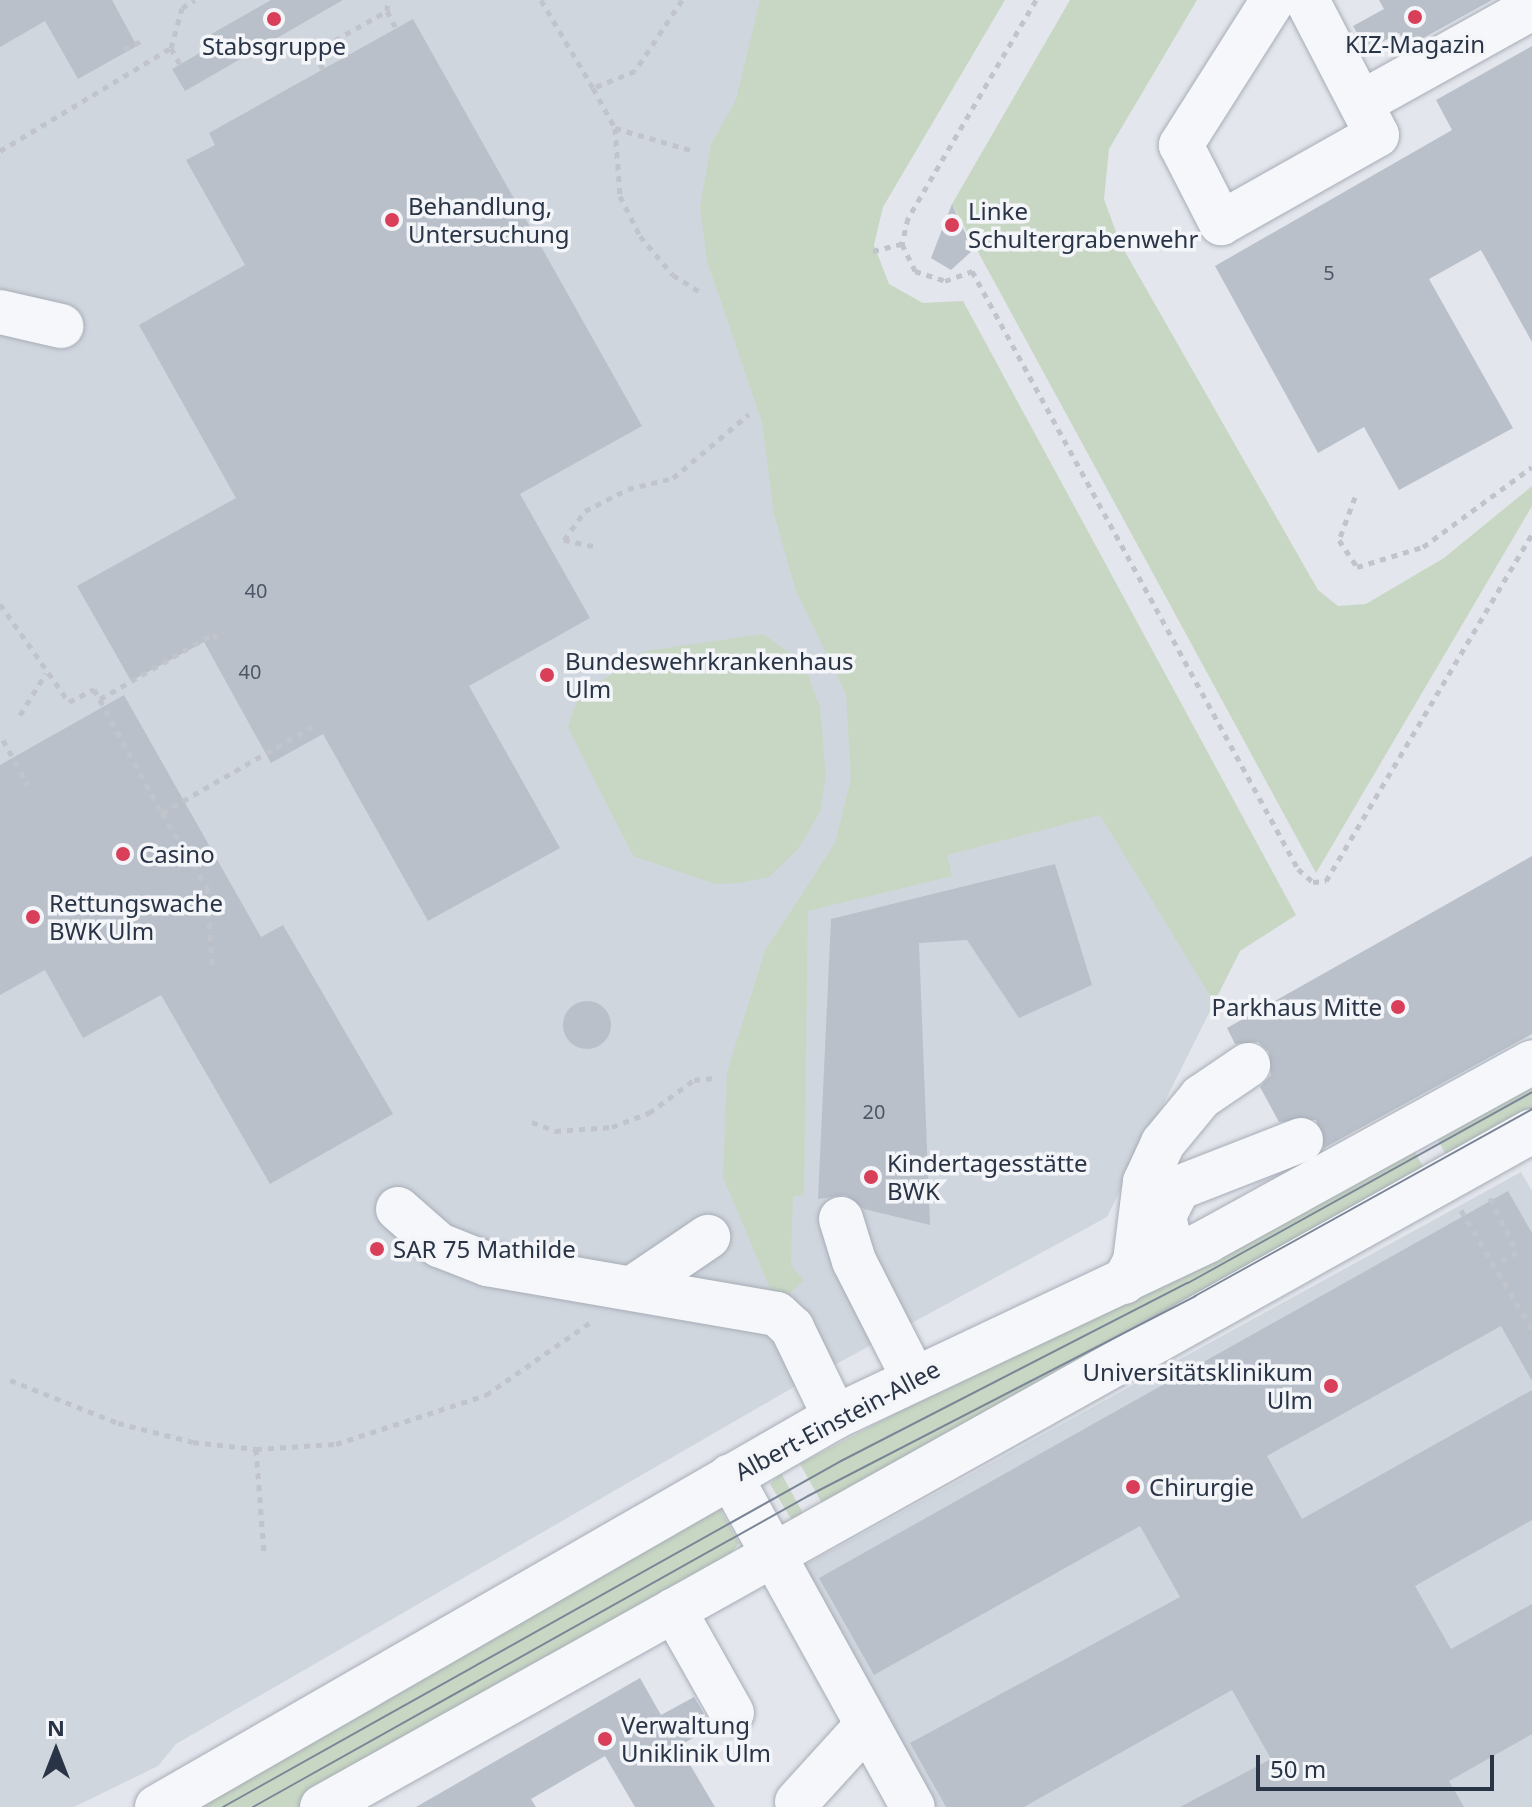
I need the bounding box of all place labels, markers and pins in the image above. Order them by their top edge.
marker: KIZ-Magazin [1406,8,1424,26]
marker: Stabsgruppe [265,10,283,28]
place label: KIZ-Magazin [1345,30,1485,58]
place label: Stabsgruppe [202,32,346,60]
place label: Behandlung, Untersuchung [408,192,570,248]
place label: Linke Schultergrabenwehr [968,197,1198,253]
marker: Behandlung, Untersuchung [383,211,401,229]
marker: Linke Schultergrabenwehr [943,216,961,234]
place label: Bundeswehrkrankenhaus Ulm [565,647,854,703]
marker: Bundeswehrkrankenhaus Ulm [536,664,558,686]
place label: Casino [139,840,215,868]
marker: Casino [114,845,132,863]
place label: Rettungswache BWK Ulm [49,889,223,945]
marker: Rettungswache BWK Ulm [24,908,42,926]
place label: Parkhaus Mitte [1212,993,1382,1021]
marker: Parkhaus Mitte [1389,998,1407,1016]
place label: Kindertagesstätte BWK [887,1149,1087,1205]
marker: Kindertagesstätte BWK [862,1168,880,1186]
place label: SAR 75 Mathilde [393,1235,576,1263]
marker: SAR 75 Mathilde [368,1240,386,1258]
place label: Universitätsklinikum Ulm [1083,1358,1313,1414]
marker: Universitätsklinikum Ulm [1320,1375,1342,1397]
place label: Chirurgie [1149,1473,1254,1501]
marker: Chirurgie [1124,1478,1142,1496]
place label: Verwaltung Uniklinik Ulm [621,1711,771,1767]
marker: Verwaltung Uniklinik Ulm [596,1730,614,1748]

